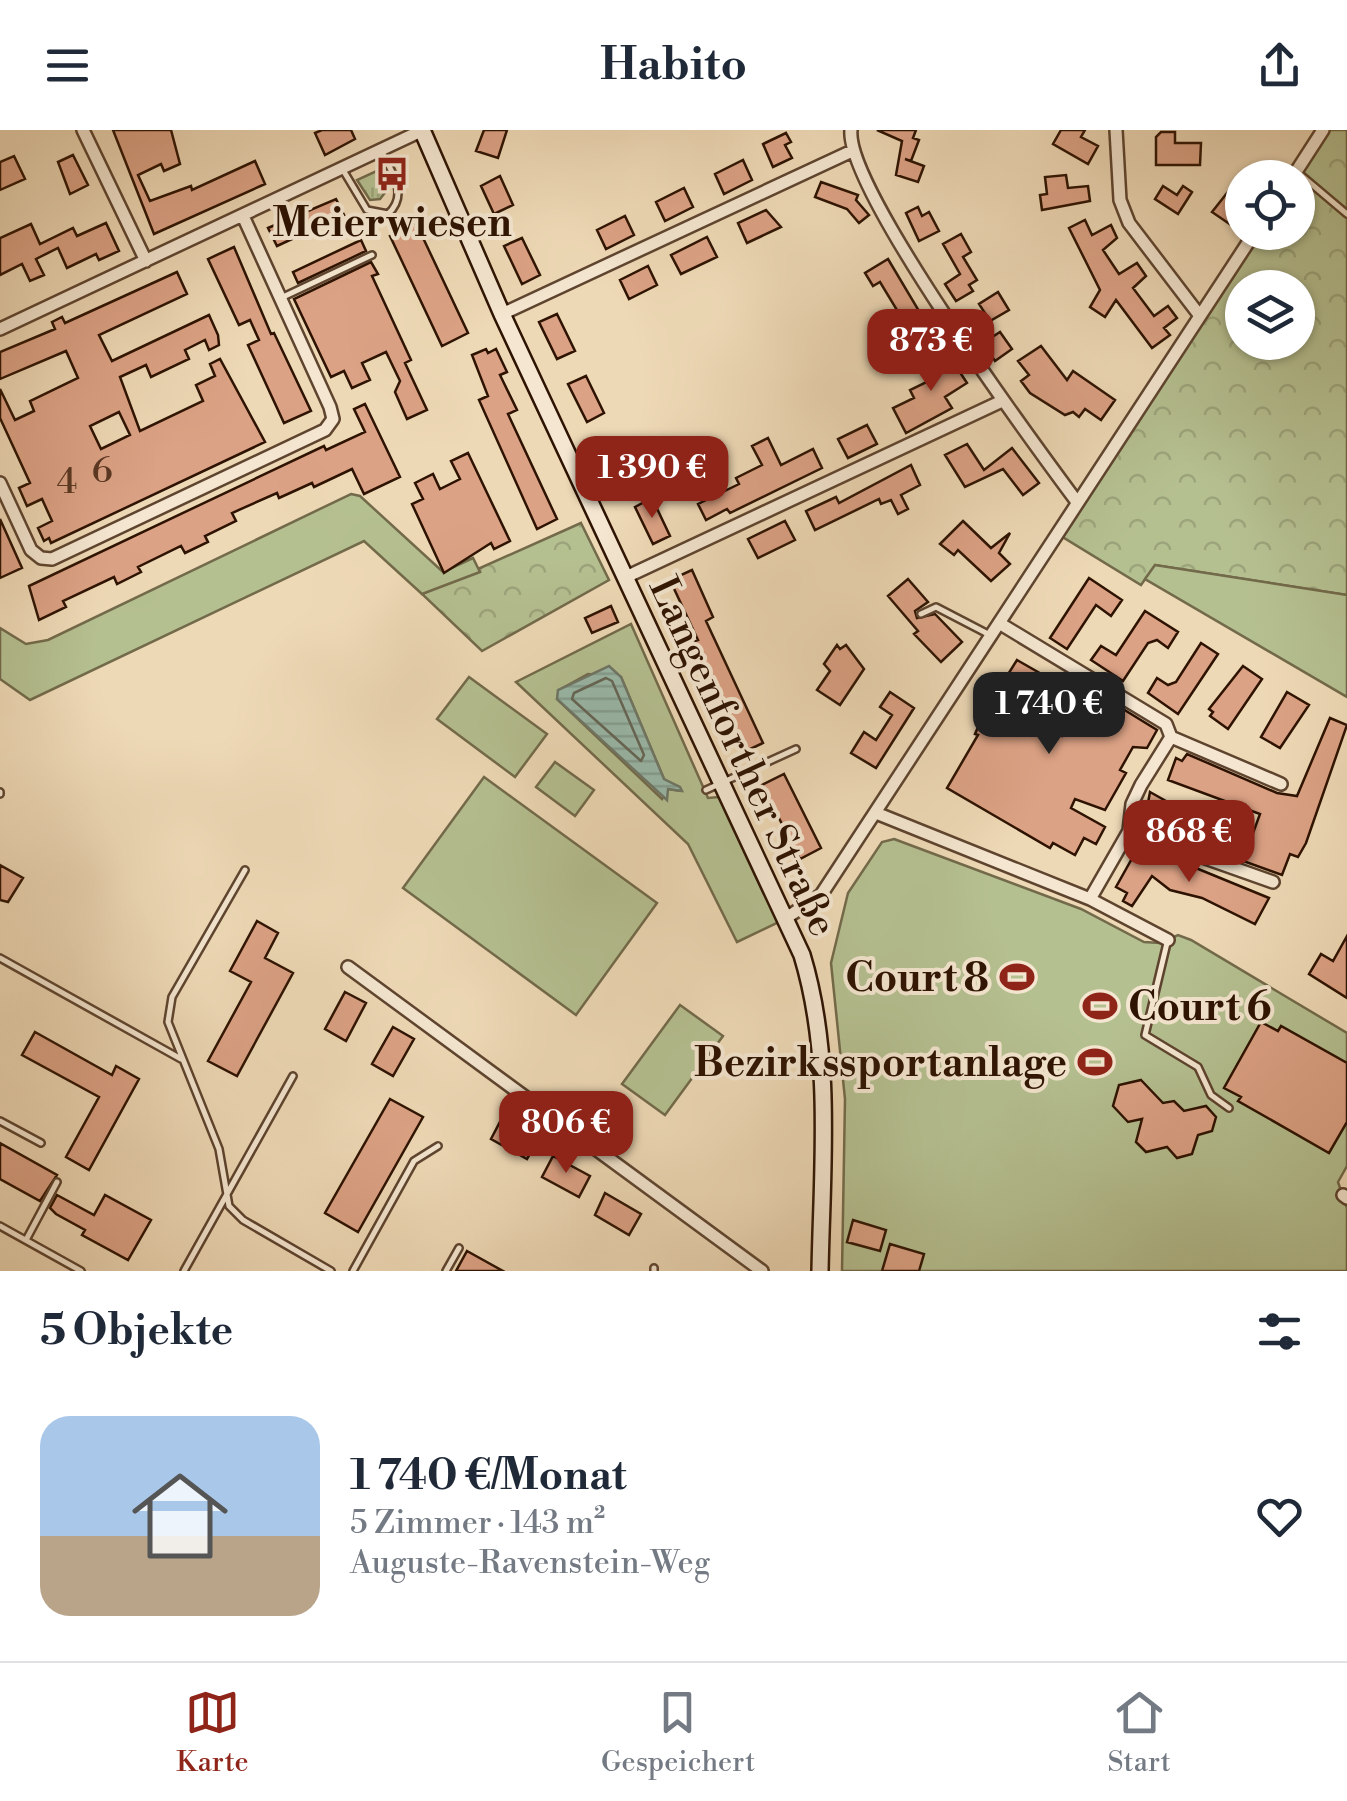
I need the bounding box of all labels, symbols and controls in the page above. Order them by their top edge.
text: Habito [600,37,747,94]
icon: menu [40,38,95,93]
icon: share [1252,38,1307,93]
bus stop icon: Meierwiesen [373,155,411,193]
map controls [1225,160,1315,360]
button: locate [1225,160,1315,250]
place label: Meierwiesen [272,199,512,249]
button: layers [1225,270,1315,360]
pin: 873 € [861,309,1001,394]
text: 873 € [889,321,973,361]
pin: 1 390 € [560,436,744,521]
text: 1 390 € [597,448,707,488]
house number: 6 [91,450,113,493]
house number: 4 [57,461,77,504]
street label: Langenforther Straße [636,569,847,945]
pin: 1 740 € [957,672,1141,757]
text: 1 740 € [995,684,1103,724]
pin: 868 € [1119,800,1259,885]
text: 868 € [1146,812,1232,852]
place label: Court 8 [845,954,989,1004]
sports icon: Court 8 [998,958,1036,996]
place label: Court 6 [1128,983,1271,1033]
sports icon: Court 6 [1081,987,1119,1025]
place label: Bezirkssportanlage [694,1039,1067,1089]
sports icon: Bezirkssportanlage [1076,1043,1114,1081]
pin: 806 € [496,1091,636,1176]
text: 806 € [521,1103,611,1143]
icon: filters [1252,1304,1307,1359]
text: 5 Objekte [40,1305,233,1358]
text: 1 740 €/Monat [350,1450,627,1503]
icon: home [120,1456,240,1576]
icon: heart [1252,1489,1307,1544]
text: 5 Zimmer · 143 m² [350,1503,605,1543]
text: Auguste-Ravenstein-Weg [350,1543,710,1583]
tab: Karte [176,1685,249,1780]
tab: Gespeichert [601,1685,755,1780]
tab: Start [1107,1685,1171,1780]

